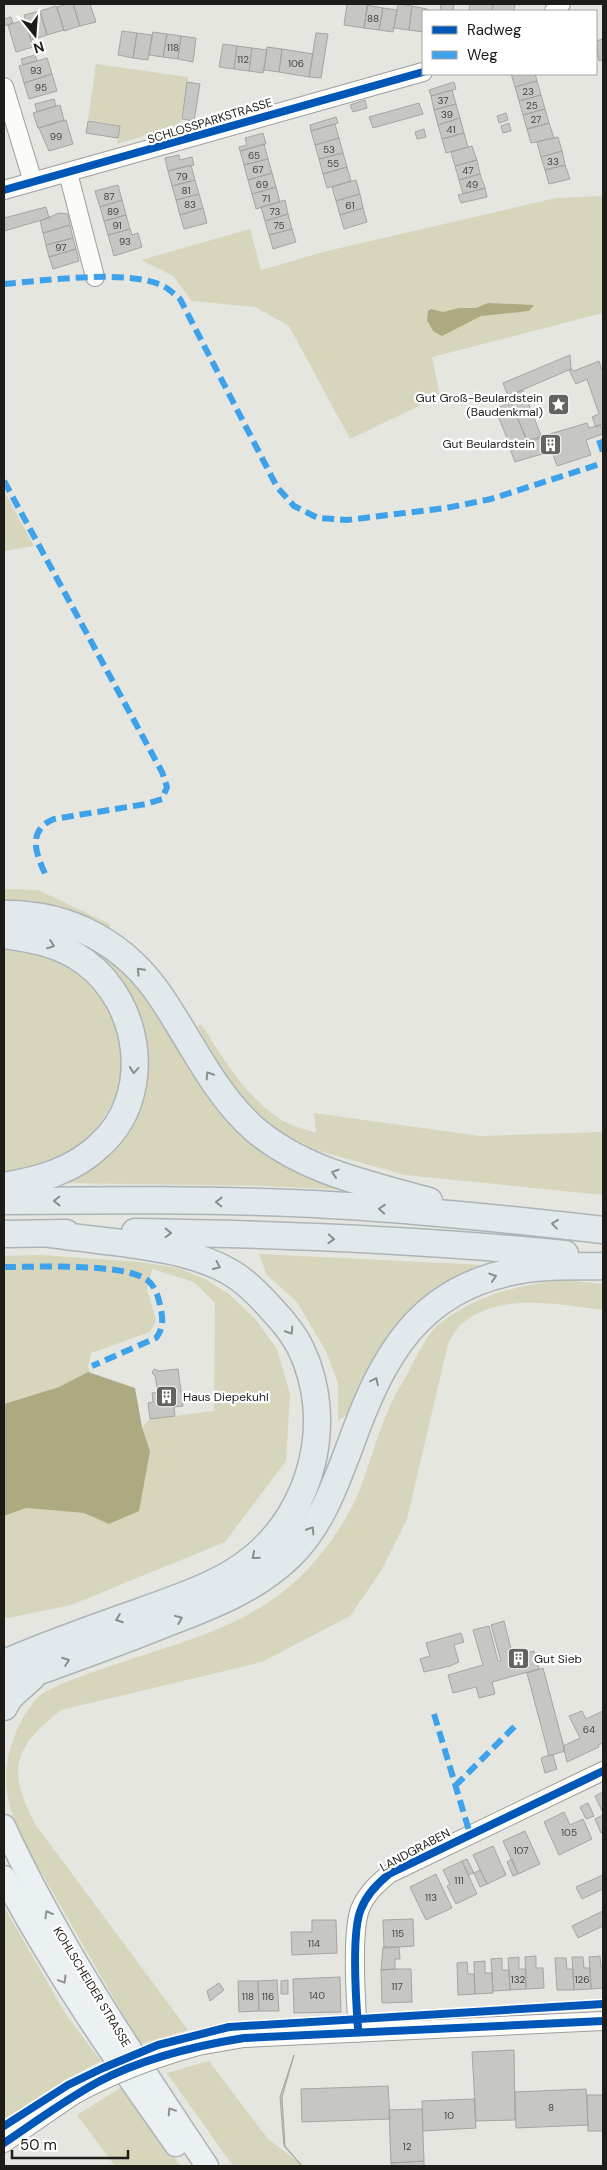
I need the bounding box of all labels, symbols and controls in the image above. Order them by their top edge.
north arrow [10,10,60,60]
legend [422,10,597,75]
house number: 88 [367,12,379,25]
text: Radweg [467,20,521,40]
text: N [31,37,46,58]
house number: 118 [167,41,179,54]
text: Weg [467,45,498,65]
house number: 112 [237,53,249,66]
house number: 106 [288,57,304,70]
house number: 93 [30,64,42,77]
house number: 95 [35,81,47,94]
house number: 23 [522,85,534,98]
street label: SCHLOSSPARKSTRASSE [146,94,275,148]
house number: 37 [437,94,449,107]
house number: 25 [526,99,538,112]
house number: 39 [441,108,453,121]
house number: 27 [531,113,541,126]
house number: 41 [446,123,456,136]
house number: 99 [50,130,62,143]
house number: 53 [323,143,335,156]
house number: 65 [248,149,260,162]
house number: 33 [547,155,559,168]
house number: 55 [327,157,339,170]
house number: 67 [252,163,264,176]
house number: 47 [462,164,474,177]
house number: 79 [176,170,188,183]
house number: 69 [256,178,268,191]
house number: 49 [466,178,478,191]
house number: 81 [182,184,191,197]
house number: 87 [103,190,115,203]
house number: 71 [262,192,270,205]
house number: 83 [184,198,196,211]
house number: 61 [345,199,355,212]
house number: 89 [107,205,119,218]
house number: 73 [270,205,281,218]
house number: 91 [112,219,122,232]
house number: 75 [273,219,285,232]
house number: 93 [119,235,131,248]
house number: 97 [55,241,67,254]
place label: Gut Groß-Beulardstein (Baudenkmal) [416,390,543,420]
place icon: Gut Groß-Beulardstein (Baudenkmal) [547,393,571,417]
building icon: Gut Beulardstein [539,432,563,456]
place label: Gut Beulardstein [442,436,535,452]
one-way arrow [46,939,55,949]
one-way arrow [137,968,146,977]
one-way arrow [129,1067,140,1075]
one-way arrow [206,1072,216,1081]
one-way arrow [331,1169,340,1179]
one-way arrow [53,1196,60,1206]
one-way arrow [215,1197,223,1207]
one-way arrow [377,1203,385,1214]
one-way arrow [551,1219,559,1230]
one-way arrow [165,1228,173,1238]
one-way arrow [327,1234,335,1245]
one-way arrow [212,1260,221,1271]
one-way arrow [488,1272,497,1282]
one-way arrow [284,1326,293,1335]
one-way arrow [369,1377,379,1386]
building icon: Haus Diepekuhl [155,1385,179,1409]
place label: Haus Diepekuhl [183,1389,269,1405]
one-way arrow [305,1527,315,1536]
one-way arrow [252,1551,261,1559]
one-way arrow [115,1613,124,1623]
one-way arrow [174,1614,183,1625]
building icon: Gut Sieb [506,1647,530,1671]
place label: Gut Sieb [534,1651,582,1667]
one-way arrow [61,1657,70,1667]
house number: 64 [583,1723,595,1736]
street label: LANDGRABEN [377,1825,453,1875]
house number: 105 [561,1826,577,1839]
house number: 107 [513,1844,529,1857]
house number: 111 [454,1874,464,1887]
house number: 113 [425,1891,437,1904]
one-way arrow [44,1910,54,1919]
street label: KOHLSCHEIDER STRASSE [50,1924,134,2050]
house number: 115 [392,1927,404,1940]
house number: 114 [308,1937,320,1950]
house number: 132 [511,1973,526,1986]
house number: 126 [574,1973,590,1986]
one-way arrow [56,1974,66,1983]
house number: 117 [391,1980,403,1993]
house number: 140 [309,1989,325,2002]
house number: 118 [242,1990,254,2003]
house number: 116 [262,1990,274,2003]
house number: 8 [548,2101,554,2114]
one-way arrow [168,2107,177,2117]
house number: 10 [444,2109,454,2122]
scale bar [12,2128,129,2160]
text: 50 m [20,2135,57,2155]
house number: 12 [403,2140,412,2153]

